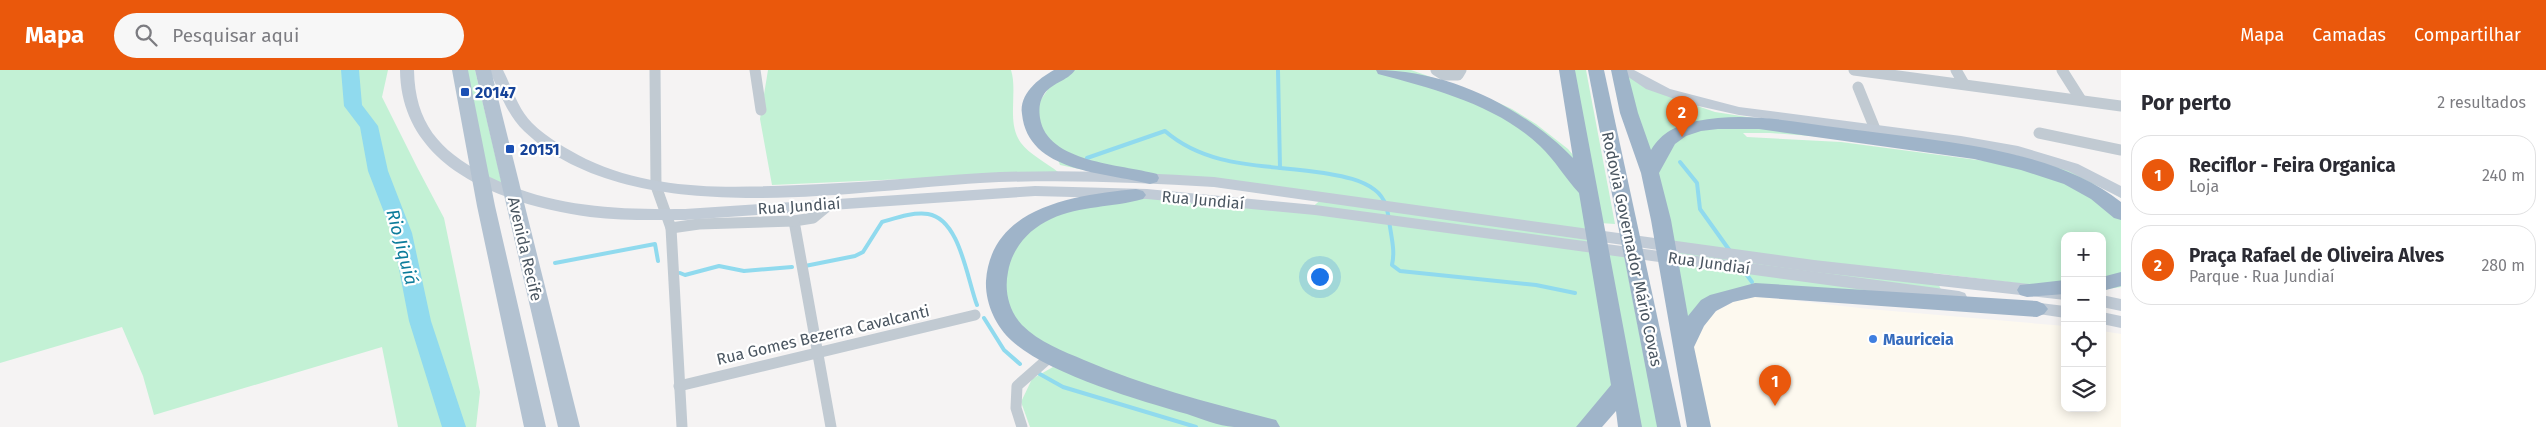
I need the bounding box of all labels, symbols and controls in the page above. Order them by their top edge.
search box [114,13,464,58]
text: Mapa [25,21,84,49]
icon: search [132,21,160,49]
text: Pesquisar aqui [172,24,299,47]
text: Mapa [2240,24,2284,46]
text: Camadas [2312,24,2386,46]
text: Compartilhar [2414,24,2521,46]
place label: 20147 [475,83,516,102]
marker: 20147 [459,86,471,98]
text: Por perto [2141,90,2231,116]
text: 2 resultados [2437,93,2526,112]
pin: 2 [1666,96,1698,137]
street label: Rodovia Governador Mário Covas [1598,130,1666,368]
place label: 20151 [520,140,560,159]
marker: 20151 [504,143,516,155]
text: Reciflor - Feira Organica [2189,154,2396,177]
text: 1 [2154,166,2162,185]
text: 240 m [2482,166,2525,185]
text: Loja [2189,177,2219,196]
street label: Rua Jundiaí [1161,187,1246,213]
street label: Rua Jundiaí [757,194,841,218]
street label: Avenida Recife [504,195,546,303]
water label: Rio Jiquiá [381,207,423,287]
map controls [2061,232,2106,412]
button: + [2061,232,2106,277]
text: Praça Rafael de Oliveira Alves [2189,244,2444,267]
street label: Rua Jundiaí [1667,248,1752,278]
text: 2 [2154,256,2162,275]
text: 280 m [2481,256,2525,275]
your location [1307,264,1333,290]
text: Parque · Rua Jundiaí [2189,267,2335,286]
button: − [2061,277,2106,322]
street label: Rua Gomes Bezerra Cavalcanti [715,301,931,369]
button: locate [2061,322,2106,367]
place label: Mauriceia [1883,330,1954,349]
marker: Mauriceia [1867,333,1879,345]
pin: 1 [1759,365,1791,406]
button: layers [2061,367,2106,412]

